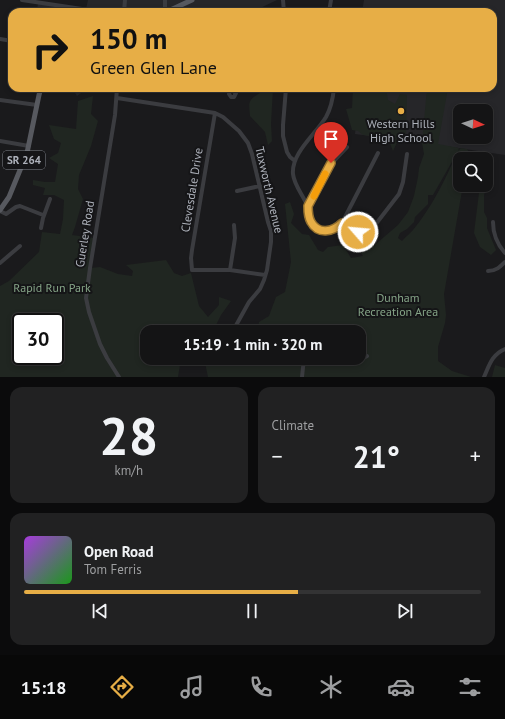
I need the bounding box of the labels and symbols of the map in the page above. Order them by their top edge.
north arrow [453,104,493,144]
marker: Western Hills High School [396,106,406,116]
place label: Western Hills High School [367,116,435,145]
pin [314,122,348,163]
street label: Tuxworth Avenue [252,145,287,235]
street label: Clevesdale Drive [177,147,206,233]
road number: SR 264 [3,151,45,169]
street label: Guerley Road [72,200,97,268]
position arrow [337,211,379,253]
park label: Rapid Run Park [13,280,91,295]
park label: Dunham Recreation Area [358,290,438,319]
speed limit sign: 30 [12,313,64,365]

